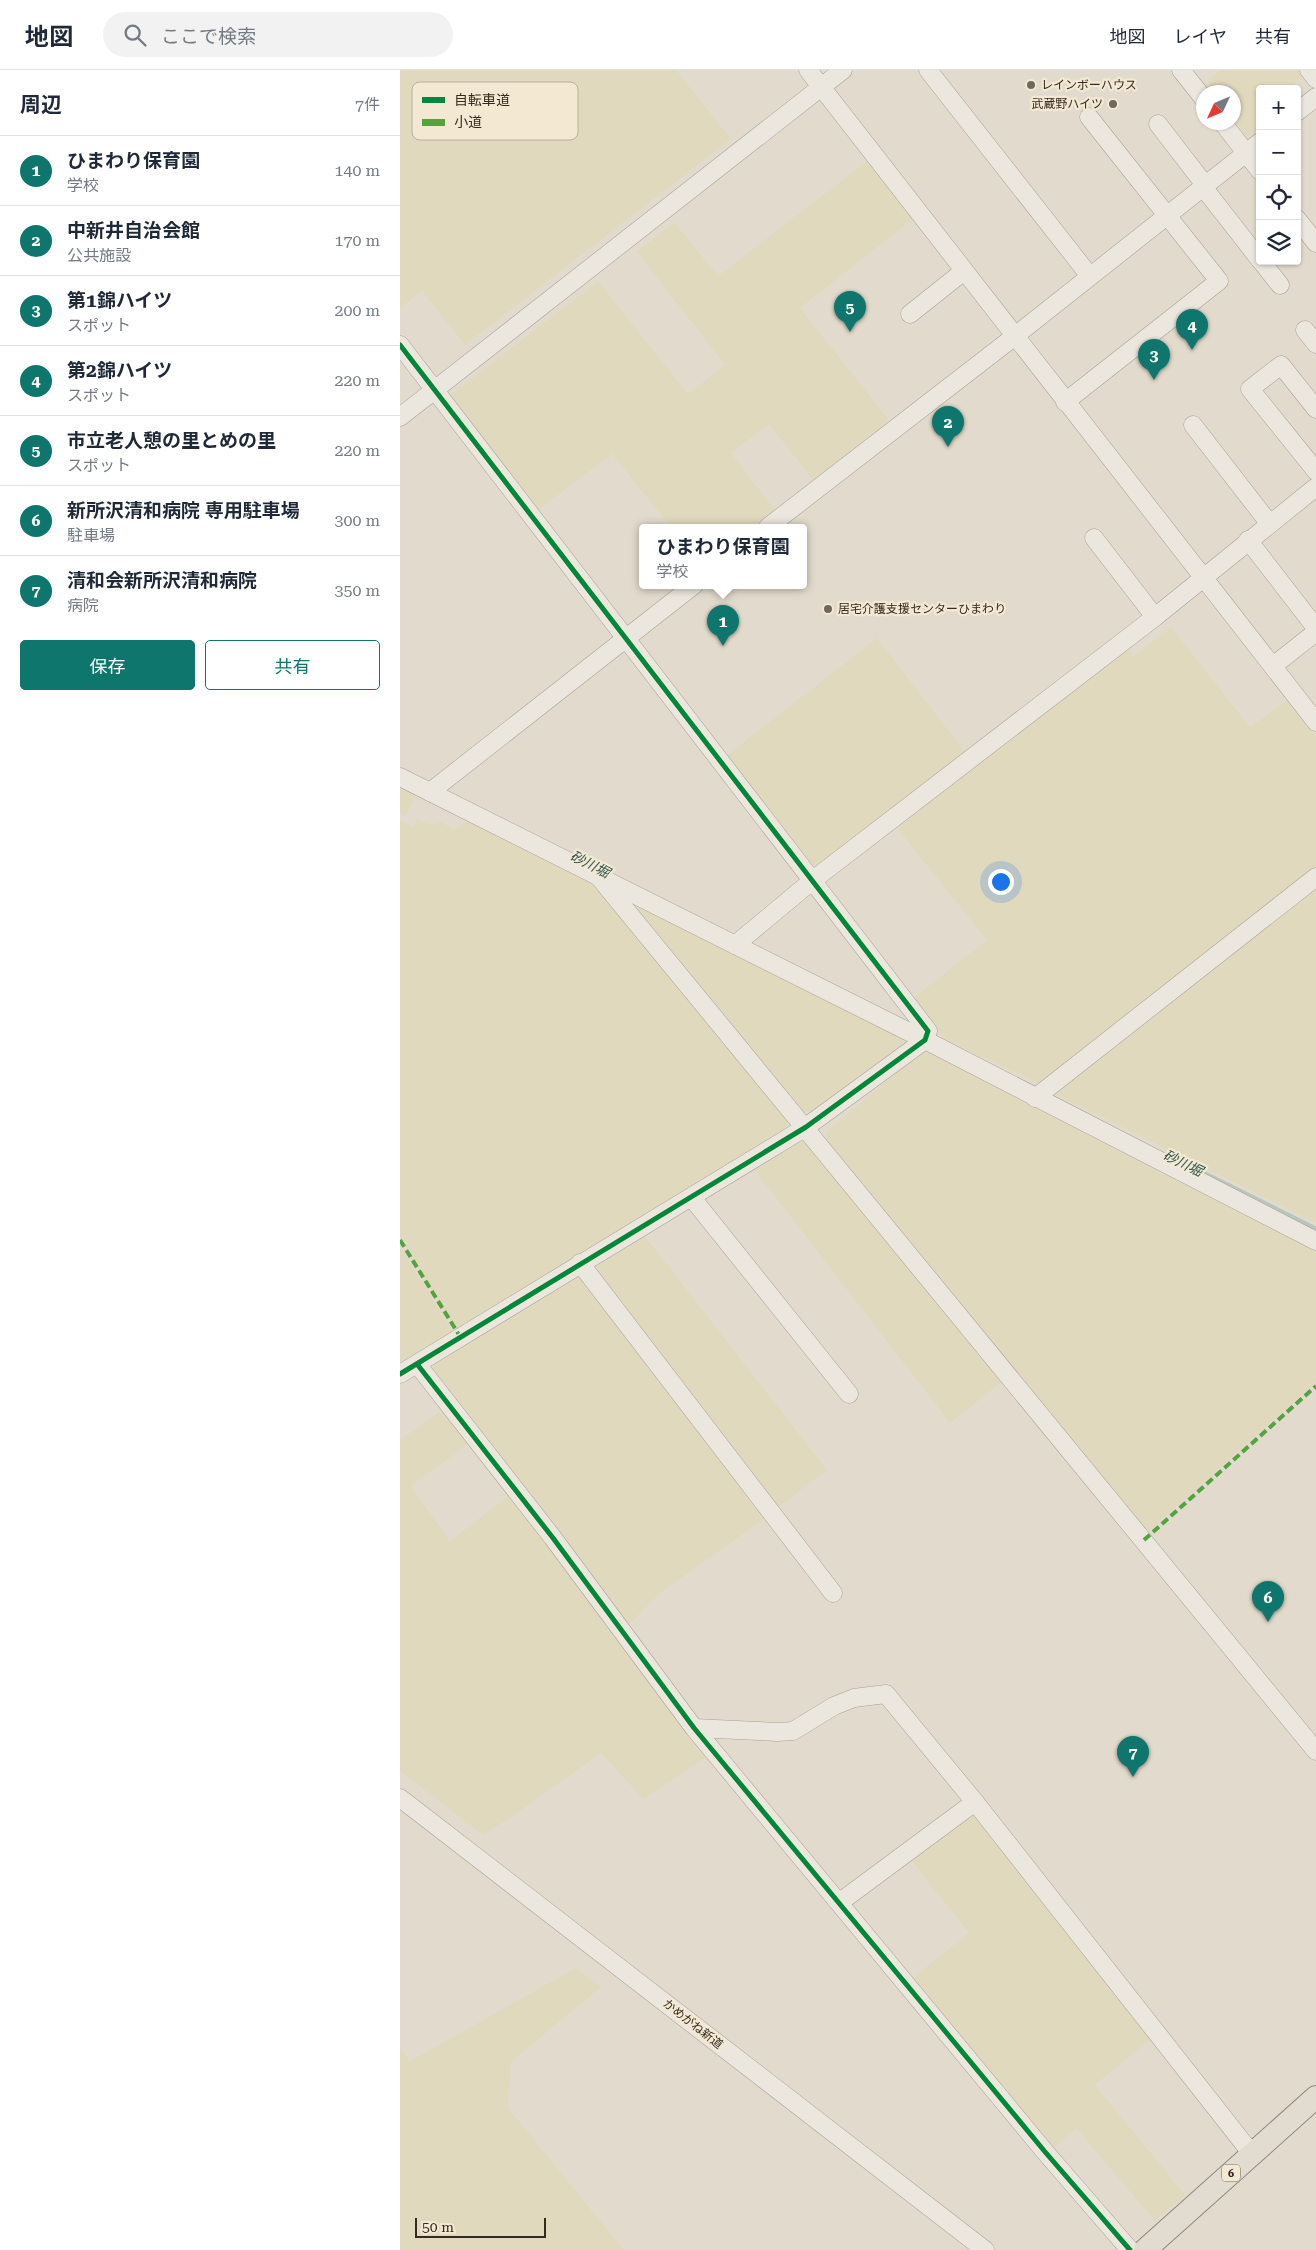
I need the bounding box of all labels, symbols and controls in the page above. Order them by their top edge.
search box [103,12,453,57]
icon: search [121,21,149,49]
text: 地図 [25,23,73,51]
text: ここで検索 [161,25,256,48]
text: 地図 [1110,26,1146,47]
text: レイヤ [1174,26,1227,47]
text: 共有 [1255,26,1291,47]
place label: レインボーハウス [1041,78,1137,92]
marker: レインボーハウス [1025,79,1037,91]
legend [412,82,578,140]
north arrow [1196,85,1241,130]
map controls [1256,85,1301,265]
button: + [1256,85,1301,130]
text: 自転車道 [454,92,510,108]
text: 周辺 [20,93,62,117]
text: 7件 [355,95,380,114]
place label: 武蔵野ハイツ [1031,97,1103,111]
marker: 武蔵野ハイツ [1107,98,1119,110]
text: 小道 [454,114,482,130]
button: − [1256,130,1301,175]
text: ひまわり保育園 [67,149,200,172]
text: 1 [32,161,40,180]
text: 140 m [334,161,380,180]
button: locate [1256,175,1301,220]
text: 学校 [67,176,99,195]
text: 中新井自治会館 [67,219,200,242]
button: layers [1256,220,1301,265]
text: 2 [32,231,40,250]
text: 170 m [334,231,380,250]
text: 公共施設 [67,246,131,265]
text: 第1錦ハイツ [67,289,172,312]
pin: 5 [834,291,866,332]
text: 3 [32,301,40,320]
text: 200 m [334,301,380,320]
pin: 4 [1176,309,1208,350]
text: スポット [67,316,131,335]
pin: 3 [1138,339,1170,380]
text: 第2錦ハイツ [67,359,172,382]
text: 4 [32,371,40,390]
text: 220 m [334,371,380,390]
text: スポット [67,386,131,405]
pin: 2 [932,406,964,447]
text: 市立老人憩の里とめの里 [67,429,276,452]
text: 5 [32,441,40,460]
text: 220 m [334,441,380,460]
text: スポット [67,456,131,475]
text: 新所沢清和病院 専用駐車場 [67,499,300,522]
text: 6 [32,511,40,530]
text: 300 m [334,511,380,530]
popup [639,524,807,589]
text: 駐車場 [67,526,115,545]
text: ひまわり保育園 [656,535,790,558]
text: 学校 [656,562,689,581]
text: 清和会新所沢清和病院 [67,569,257,592]
text: 7 [32,581,40,600]
text: 350 m [334,581,380,600]
text: 病院 [67,596,99,615]
place label: 居宅介護支援センターひまわり [838,602,1006,616]
marker: 居宅介護支援センターひまわり [822,603,834,615]
pin: 1 [707,605,739,646]
button: 保存 [20,640,195,690]
button: 共有 [205,640,380,690]
water label: 砂川堀 [568,847,614,882]
your location [988,869,1014,895]
water label: 砂川堀 [1161,1147,1207,1180]
pin: 6 [1252,1581,1284,1622]
pin: 7 [1117,1736,1149,1777]
street label: かめがね新道 [660,1996,726,2052]
road number: 6 [1222,2164,1240,2182]
scale bar [415,2215,546,2238]
text: 50 m [422,2219,454,2235]

